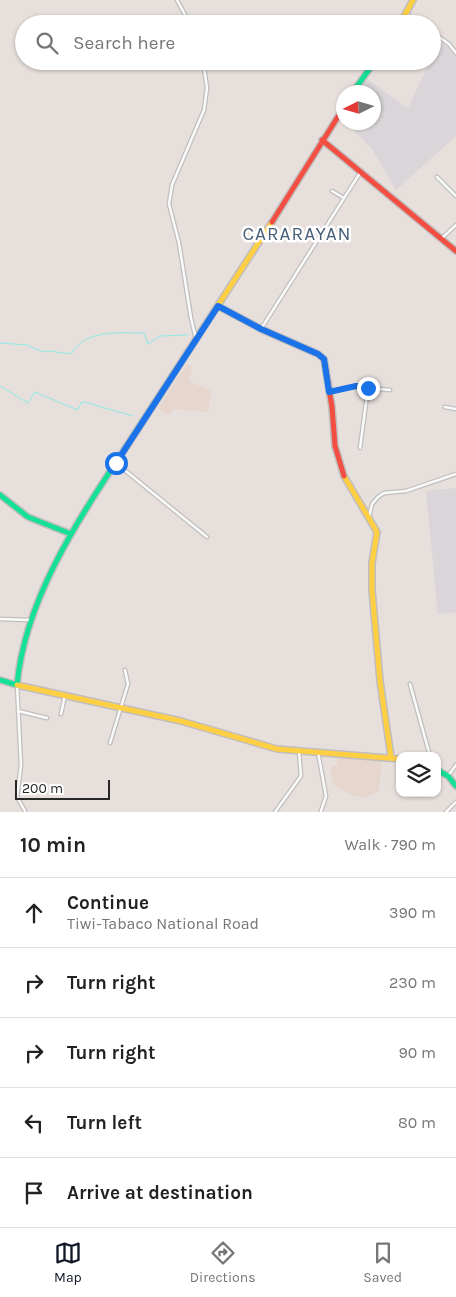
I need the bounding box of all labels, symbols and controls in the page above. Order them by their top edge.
search box [15,15,441,70]
icon: search [33,29,61,57]
text: Search here [73,32,175,54]
north arrow [336,85,381,130]
district label: CARARAYAN [242,223,352,245]
route end [357,377,380,400]
route start [105,452,128,475]
map controls [396,752,441,797]
button: layers [396,752,441,797]
scale bar [15,777,110,800]
text: 200 m [22,780,63,797]
text: 10 min [20,833,86,857]
text: Walk · 790 m [344,835,436,854]
text: Continue [67,892,149,914]
icon: ahead [20,899,48,927]
text: 390 m [389,903,436,922]
text: Tiwi-Tabaco National Road [67,914,259,933]
icon: right [20,969,48,997]
text: Turn right [67,972,156,994]
text: 230 m [389,973,436,992]
icon: right [20,1039,48,1067]
text: Turn right [67,1042,156,1064]
text: 90 m [398,1043,436,1062]
icon: left [20,1109,48,1137]
text: Turn left [67,1112,142,1134]
text: 80 m [398,1113,436,1132]
icon: arrive [20,1179,48,1207]
text: Arrive at destination [67,1182,253,1204]
tab: Map [54,1239,82,1286]
tab: Directions [190,1239,256,1286]
tab: Saved [363,1239,402,1286]

